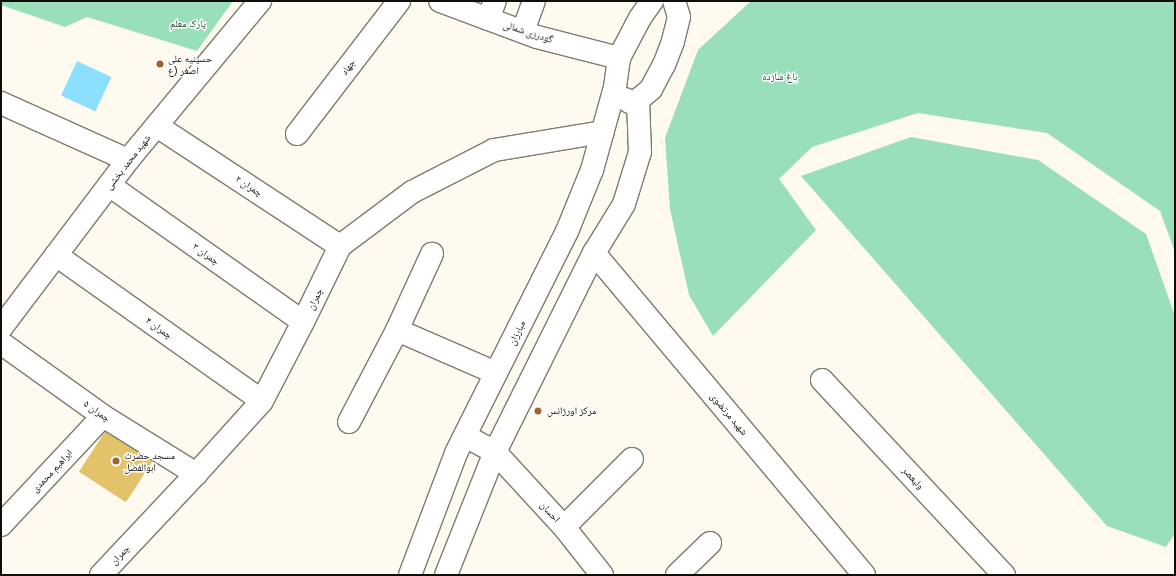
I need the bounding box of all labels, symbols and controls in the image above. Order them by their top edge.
park label: پارک معلم [170,18,206,30]
street label: گودرزی شمالی [502,18,554,46]
place label: حسینیه علی اصغر (ع [168,52,212,76]
street label: جهاد [338,57,358,77]
marker: حسینیه علی اصغر (ع [155,59,165,69]
park label: باغ شازده [762,71,798,83]
street label: شهید محمد بخشی [103,132,153,192]
street label: چمران ۲ [233,173,265,199]
street label: چمران ۳ [190,241,222,267]
street label: چمران [305,286,325,312]
street label: چمران ۴ [143,315,175,341]
street label: مبارزان [506,319,528,347]
street label: شهید مرتضوی [708,390,750,438]
street label: چمران ۵ [81,398,113,424]
marker: مرکز اورژانس [532,405,544,417]
place label: مرکز اورژانس [547,405,596,417]
street label: ابراهیم محمدی [29,447,75,495]
place label: مسجد حضرت ابوالفضل [124,449,175,472]
marker: مسجد حضرت ابوالفضل [111,456,121,466]
street label: ولیعصر [900,464,926,492]
street label: احسان [538,499,562,525]
street label: چمران [108,543,132,567]

